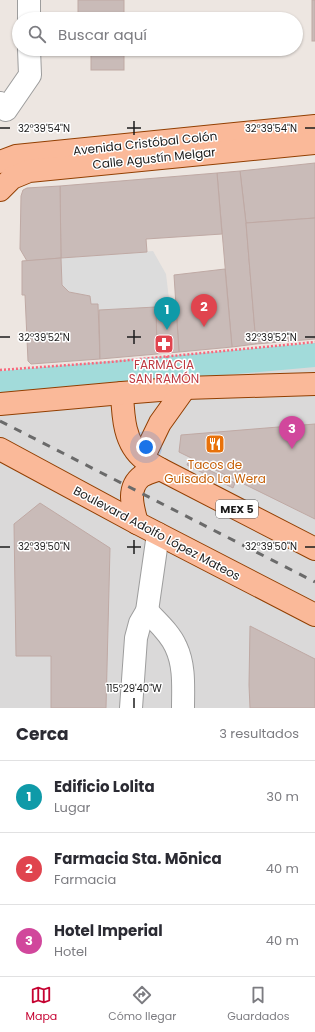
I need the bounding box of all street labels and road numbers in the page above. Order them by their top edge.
street label: Avenida Cristóbal Colón [72,127,218,159]
street label: Calle Agustín Melgar [92,143,217,173]
street label: Boulevard Adolfo López Mateos [71,482,243,584]
road number: MEX 5 [216,500,258,518]

